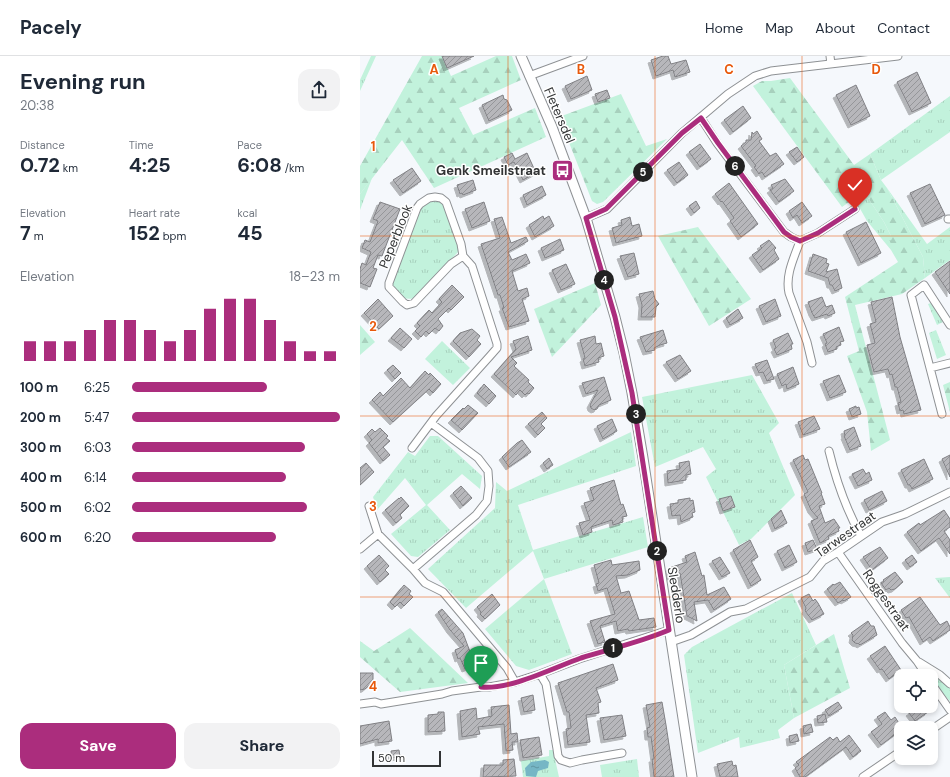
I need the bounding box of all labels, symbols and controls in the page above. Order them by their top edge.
text: Pacely [20,15,82,40]
text: Home [705,19,743,37]
text: Map [765,19,793,37]
text: About [815,19,855,37]
text: Contact [877,19,930,37]
text: A [429,61,439,78]
text: B [577,61,585,78]
text: C [724,61,734,78]
text: D [871,61,881,78]
text: Evening run [20,67,146,96]
button: share [298,69,340,111]
street label: Fletersdel [540,85,579,146]
text: 20:38 [20,97,54,114]
text: Distance [20,138,65,152]
text: Time [129,138,154,152]
text: Pace [237,138,262,152]
text: 1 [371,138,375,155]
text: 0.72 [20,152,60,178]
text: 4:25 [129,152,171,178]
text: 6:08 [237,152,282,178]
pin: 6 [725,156,745,176]
bus stop icon: Genk Smeilstraat [549,157,575,183]
text: 6 [732,159,738,173]
text: km [60,161,78,175]
text: /km [282,161,304,175]
place label: Genk Smeilstraat [436,162,546,179]
pin: 5 [633,162,653,182]
text: 5 [640,165,646,179]
pin [838,168,872,209]
icon: check [844,174,866,196]
street label: Peperblook [375,201,416,271]
text: Elevation [20,206,66,220]
text: Heart rate [129,206,180,220]
text: kcal [237,206,257,220]
text: 7 [20,220,31,246]
text: 152 [129,220,160,246]
text: 45 [237,220,263,246]
text: m [31,229,43,243]
text: bpm [160,229,186,243]
text: Elevation [20,268,74,285]
text: 18–23 m [289,268,340,285]
pin: 4 [594,270,614,290]
text: 4 [600,273,608,287]
text: 2 [369,318,377,335]
text: 100 m [20,379,58,396]
text: 6:25 [84,379,110,396]
pin: 3 [626,404,646,424]
text: 3 [633,407,639,421]
text: 200 m [20,409,61,426]
text: 5:47 [84,409,109,426]
text: 300 m [20,439,61,456]
text: 6:03 [84,439,111,456]
text: 400 m [20,469,62,486]
text: 6:14 [84,469,107,486]
text: 3 [369,498,377,515]
text: 500 m [20,499,62,516]
text: 6:02 [84,499,111,516]
street label: Tarwestraat [812,507,879,562]
text: 600 m [20,529,62,546]
text: 6:20 [84,529,111,546]
pin: 2 [647,541,667,561]
text: 2 [654,544,660,558]
street label: Sledderlo [664,566,689,625]
street label: Roggestraat [859,566,914,634]
pin: 1 [603,638,623,658]
text: 1 [611,641,615,655]
pin [464,646,498,687]
icon: arrive [470,652,492,674]
map controls [894,669,938,765]
button: locate [894,669,938,713]
text: 4 [369,678,377,695]
button: layers [894,721,938,765]
button: Save [20,723,176,769]
button: Share [184,723,340,769]
scale bar [372,749,441,768]
text: 50 m [378,751,405,765]

